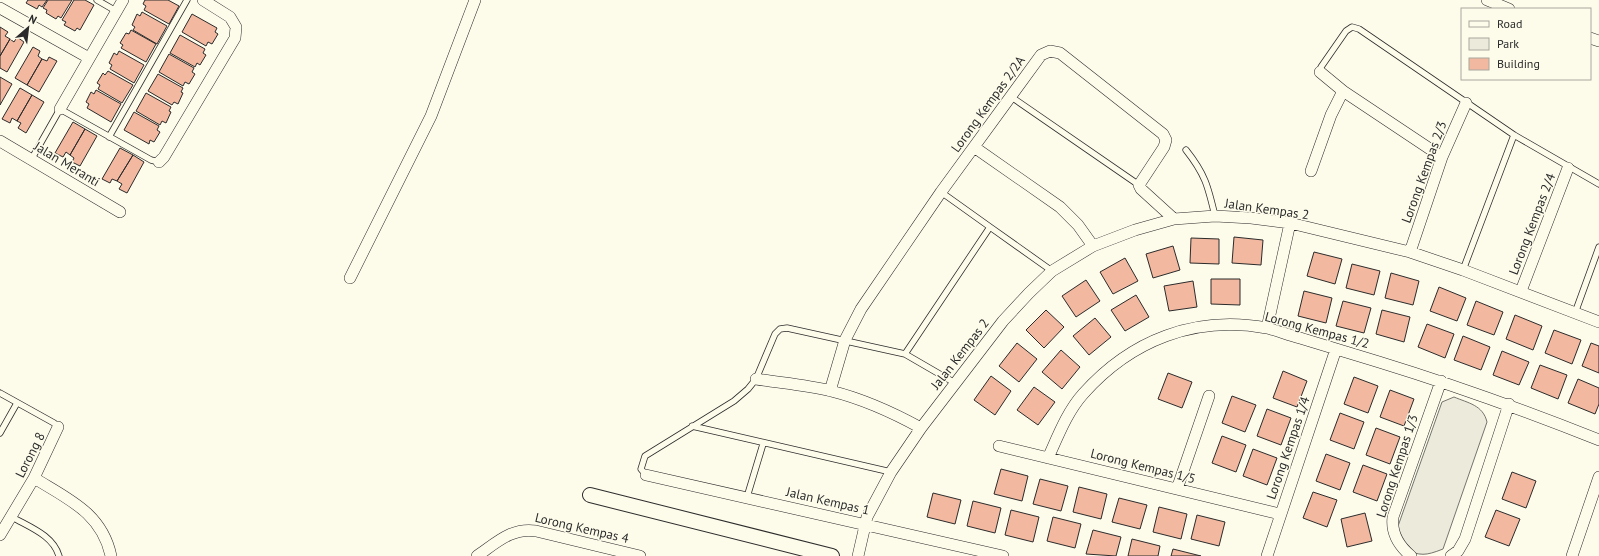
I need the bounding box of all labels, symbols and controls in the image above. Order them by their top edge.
north arrow [8,8,48,48]
legend [1461,8,1591,80]
text: N [26,11,39,27]
text: Road [1497,16,1522,31]
text: Park [1497,36,1519,51]
street label: Lorong Kempas 2/2A [947,52,1029,156]
text: Building [1497,56,1540,71]
street label: Lorong Kempas 2/3 [1398,119,1450,225]
street label: Jalan Meranti [30,137,103,190]
street label: Lorong Kempas 2/4 [1505,171,1559,277]
street label: Jalan Kempas 2 [1223,195,1310,223]
street label: Lorong Kempas 1/2 [1263,308,1371,352]
street label: Jalan Kempas 2 [927,315,993,394]
street label: Lorong Kempas 1/4 [1262,394,1314,502]
street label: Lorong Kempas 1/3 [1372,412,1422,520]
street label: Lorong 8 [11,429,49,481]
street label: Lorong Kempas 1/5 [1089,445,1197,487]
street label: Jalan Kempas 1 [784,483,871,519]
street label: Lorong Kempas 4 [533,509,631,547]

